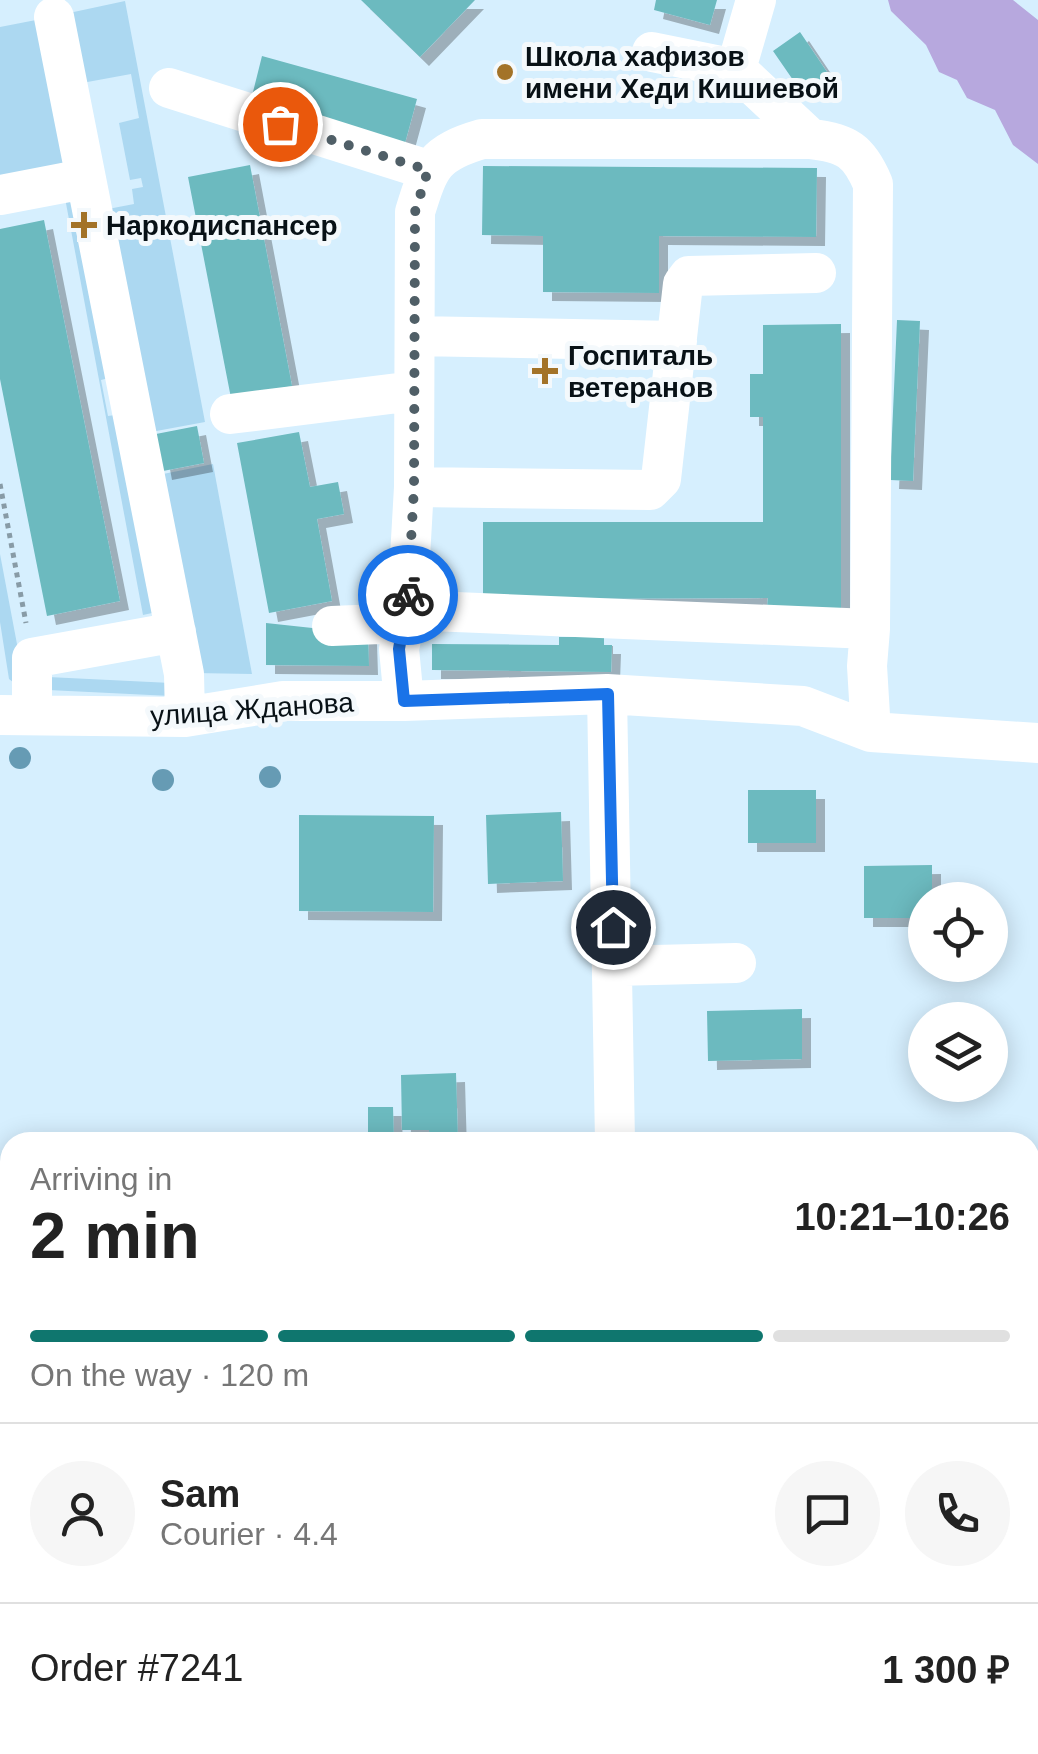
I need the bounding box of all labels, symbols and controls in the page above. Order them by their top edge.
place label: Школа хафизов имени Хеди Кишиевой [525,41,839,104]
marker: Школа хафизов имени Хеди Кишиевой [494,61,516,83]
pin [238,82,323,167]
icon: bag [253,97,308,152]
place label: Наркодиспансер [106,210,337,241]
marker: Наркодиспансер [71,212,97,238]
place label: Госпиталь ветеранов [568,340,713,403]
marker: Госпиталь ветеранов [532,358,558,384]
courier [358,545,458,645]
icon: bike [381,568,436,623]
street label: улица Жданова [149,686,355,732]
map controls [908,882,1008,1102]
button: locate [908,882,1008,982]
pin [571,885,656,970]
icon: home [586,900,641,955]
button: layers [908,1002,1008,1102]
text: Arriving in [30,1161,172,1197]
text: 10:21–10:26 [794,1196,1010,1238]
text: 2 min [30,1199,200,1272]
text: On the way · 120 m [30,1357,309,1393]
button: person [30,1461,135,1566]
button: chat [775,1461,880,1566]
button: phone [905,1461,1010,1566]
text: Sam [160,1473,240,1515]
text: Courier · 4.4 [160,1516,338,1552]
text: Order #7241 [30,1647,243,1689]
text: 1 300 ₽ [882,1649,1010,1691]

